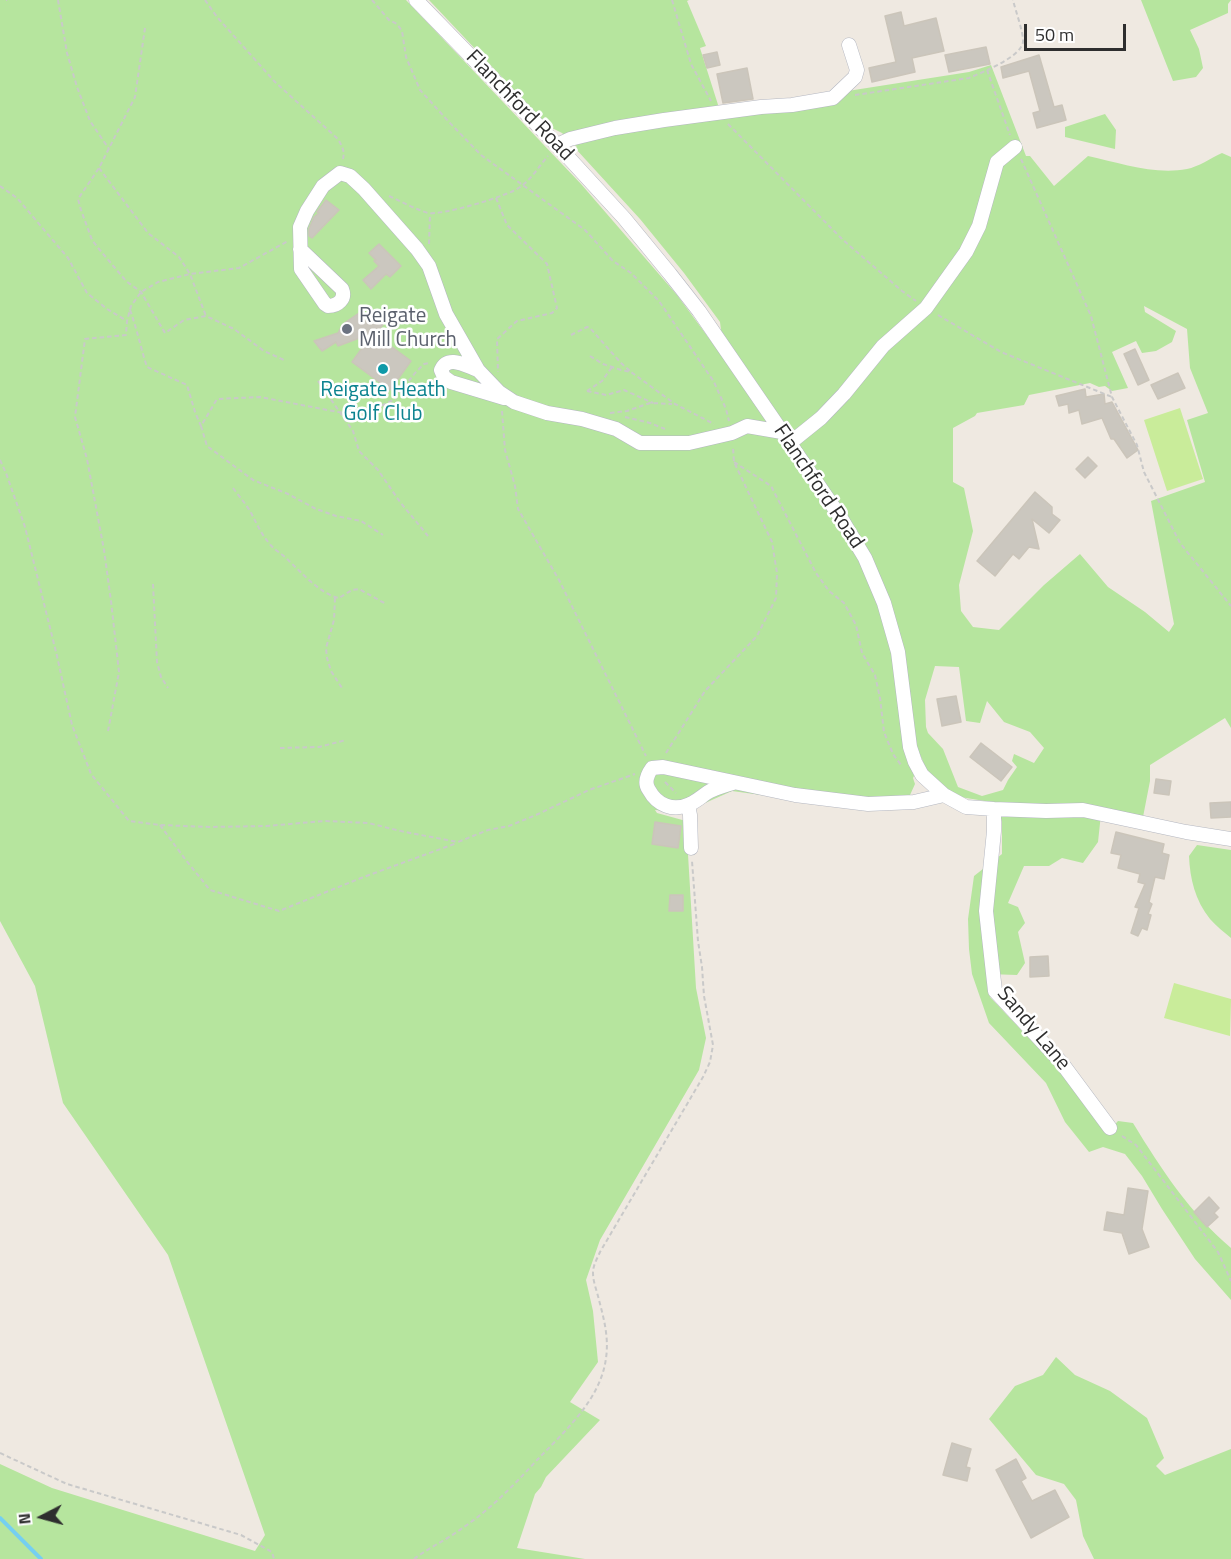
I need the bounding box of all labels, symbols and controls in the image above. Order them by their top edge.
scale bar [1027,12,1129,50]
text: 50 m [1035,21,1074,48]
street label: Flanchford Road [460,45,578,167]
place label: Reigate Mill Church [359,304,457,354]
marker: Reigate Mill Church [340,322,354,336]
marker: Reigate Heath Golf Club [376,362,390,376]
place label: Reigate Heath Golf Club [320,378,446,428]
street label: Flanchford Road [767,420,869,554]
street label: Sandy Lane [991,982,1075,1076]
north arrow [12,1487,72,1547]
text: N [12,1512,37,1526]

